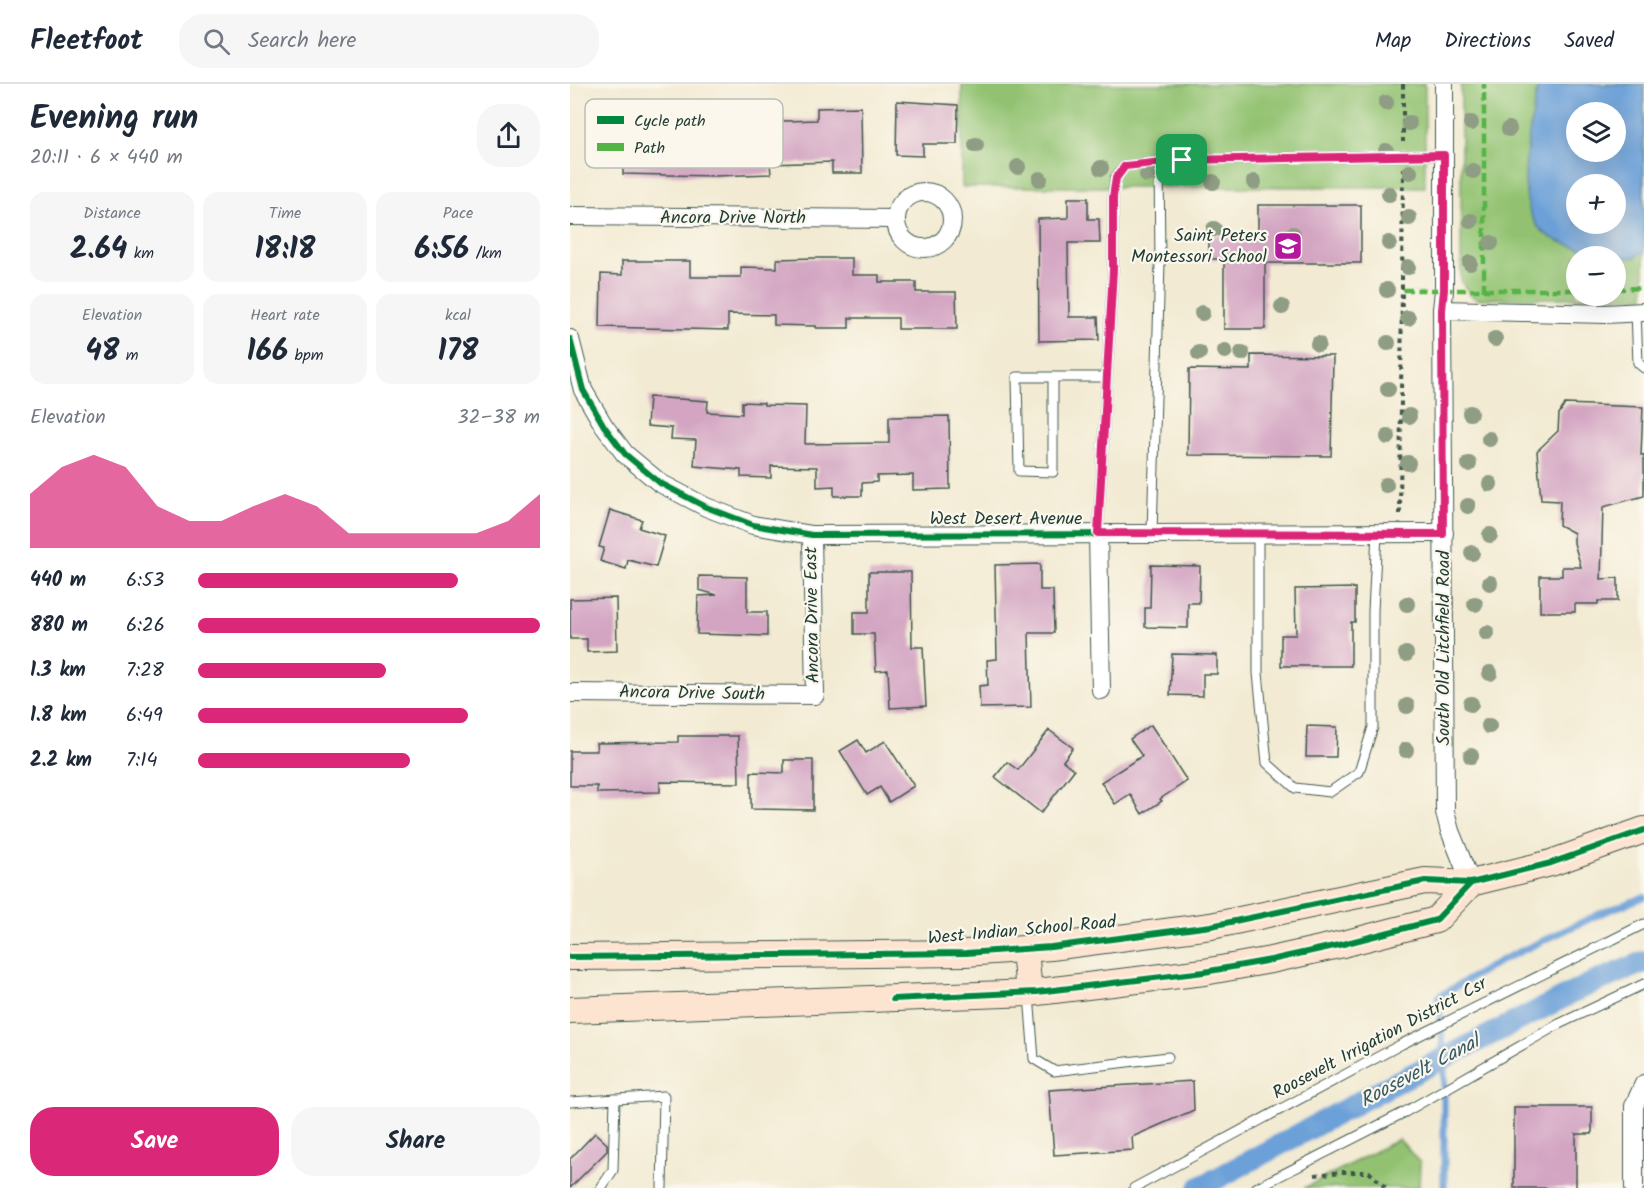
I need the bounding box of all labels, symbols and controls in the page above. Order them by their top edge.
search box [179,14,599,68]
text: Fleetfoot [30,19,143,64]
text: Search here [248,24,356,59]
icon: search [200,25,233,58]
text: Map [1375,25,1411,58]
text: Directions [1444,25,1531,58]
text: Saved [1564,25,1614,58]
text: Evening run [30,93,198,146]
legend [585,99,783,168]
map controls [1566,102,1626,306]
button: layers [1566,102,1626,162]
button: share [477,104,540,167]
text: Cycle path [634,109,706,134]
pin [1156,134,1207,185]
text: Path [634,136,665,161]
text: 20:11 · 6 × 440 m [30,142,183,174]
icon: arrive [1165,143,1198,176]
button: + [1566,174,1626,234]
text: Distance [83,201,141,226]
text: Time [269,201,301,226]
text: Pace [443,201,473,226]
street label: Ancora Drive North [660,204,806,233]
place label: Saint Peters Montessori School [1131,222,1268,272]
text: 2.64 [70,226,127,274]
text: 18:18 [255,226,315,274]
text: 6:56 [414,226,469,274]
school or university icon: Saint Peters Montessori School [1272,230,1304,262]
text: km [127,241,154,266]
text: /km [469,241,502,266]
button: − [1566,246,1626,306]
text: Elevation [82,303,142,328]
text: Heart rate [250,303,320,328]
text: kcal [445,303,471,328]
text: 48 [85,328,119,376]
text: 166 [247,328,288,376]
text: 178 [438,328,478,376]
text: m [119,343,139,368]
text: bpm [288,343,323,368]
text: Elevation [30,402,106,434]
text: 32–38 m [457,402,540,434]
street label: West Desert Avenue [930,505,1082,534]
street label: Ancora Drive East [797,545,829,684]
street label: South Old Litchfield Road [1430,550,1459,745]
text: 440 m [30,565,86,597]
text: 6:53 [126,565,164,597]
text: 880 m [30,610,88,642]
text: 6:26 [126,610,165,642]
text: 1.3 km [30,655,86,687]
text: 7:28 [126,655,164,687]
street label: Ancora Drive South [619,678,765,710]
text: 1.8 km [30,700,87,732]
text: 6:49 [126,700,163,732]
text: 2.2 km [30,745,92,777]
text: 7:14 [126,745,157,777]
street label: West Indian School Road [927,908,1118,954]
street label: Roosevelt Irrigation District Csr [1268,970,1493,1108]
water label: Roosevelt Canal [1354,1025,1489,1117]
button: Save [30,1107,279,1176]
button: Share [291,1107,540,1176]

